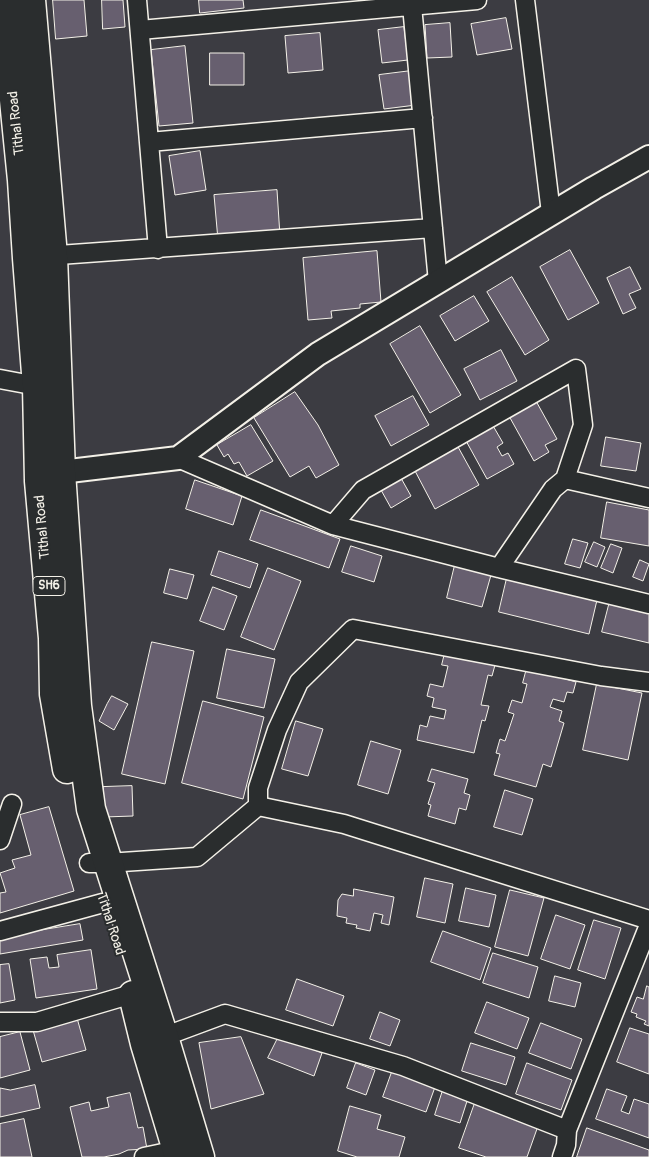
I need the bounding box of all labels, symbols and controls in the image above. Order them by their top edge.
street label: Tithal Road [5,90,29,156]
street label: Tithal Road [32,494,54,560]
road number: SH6 [33,576,65,596]
street label: Tithal Road [92,891,128,957]

